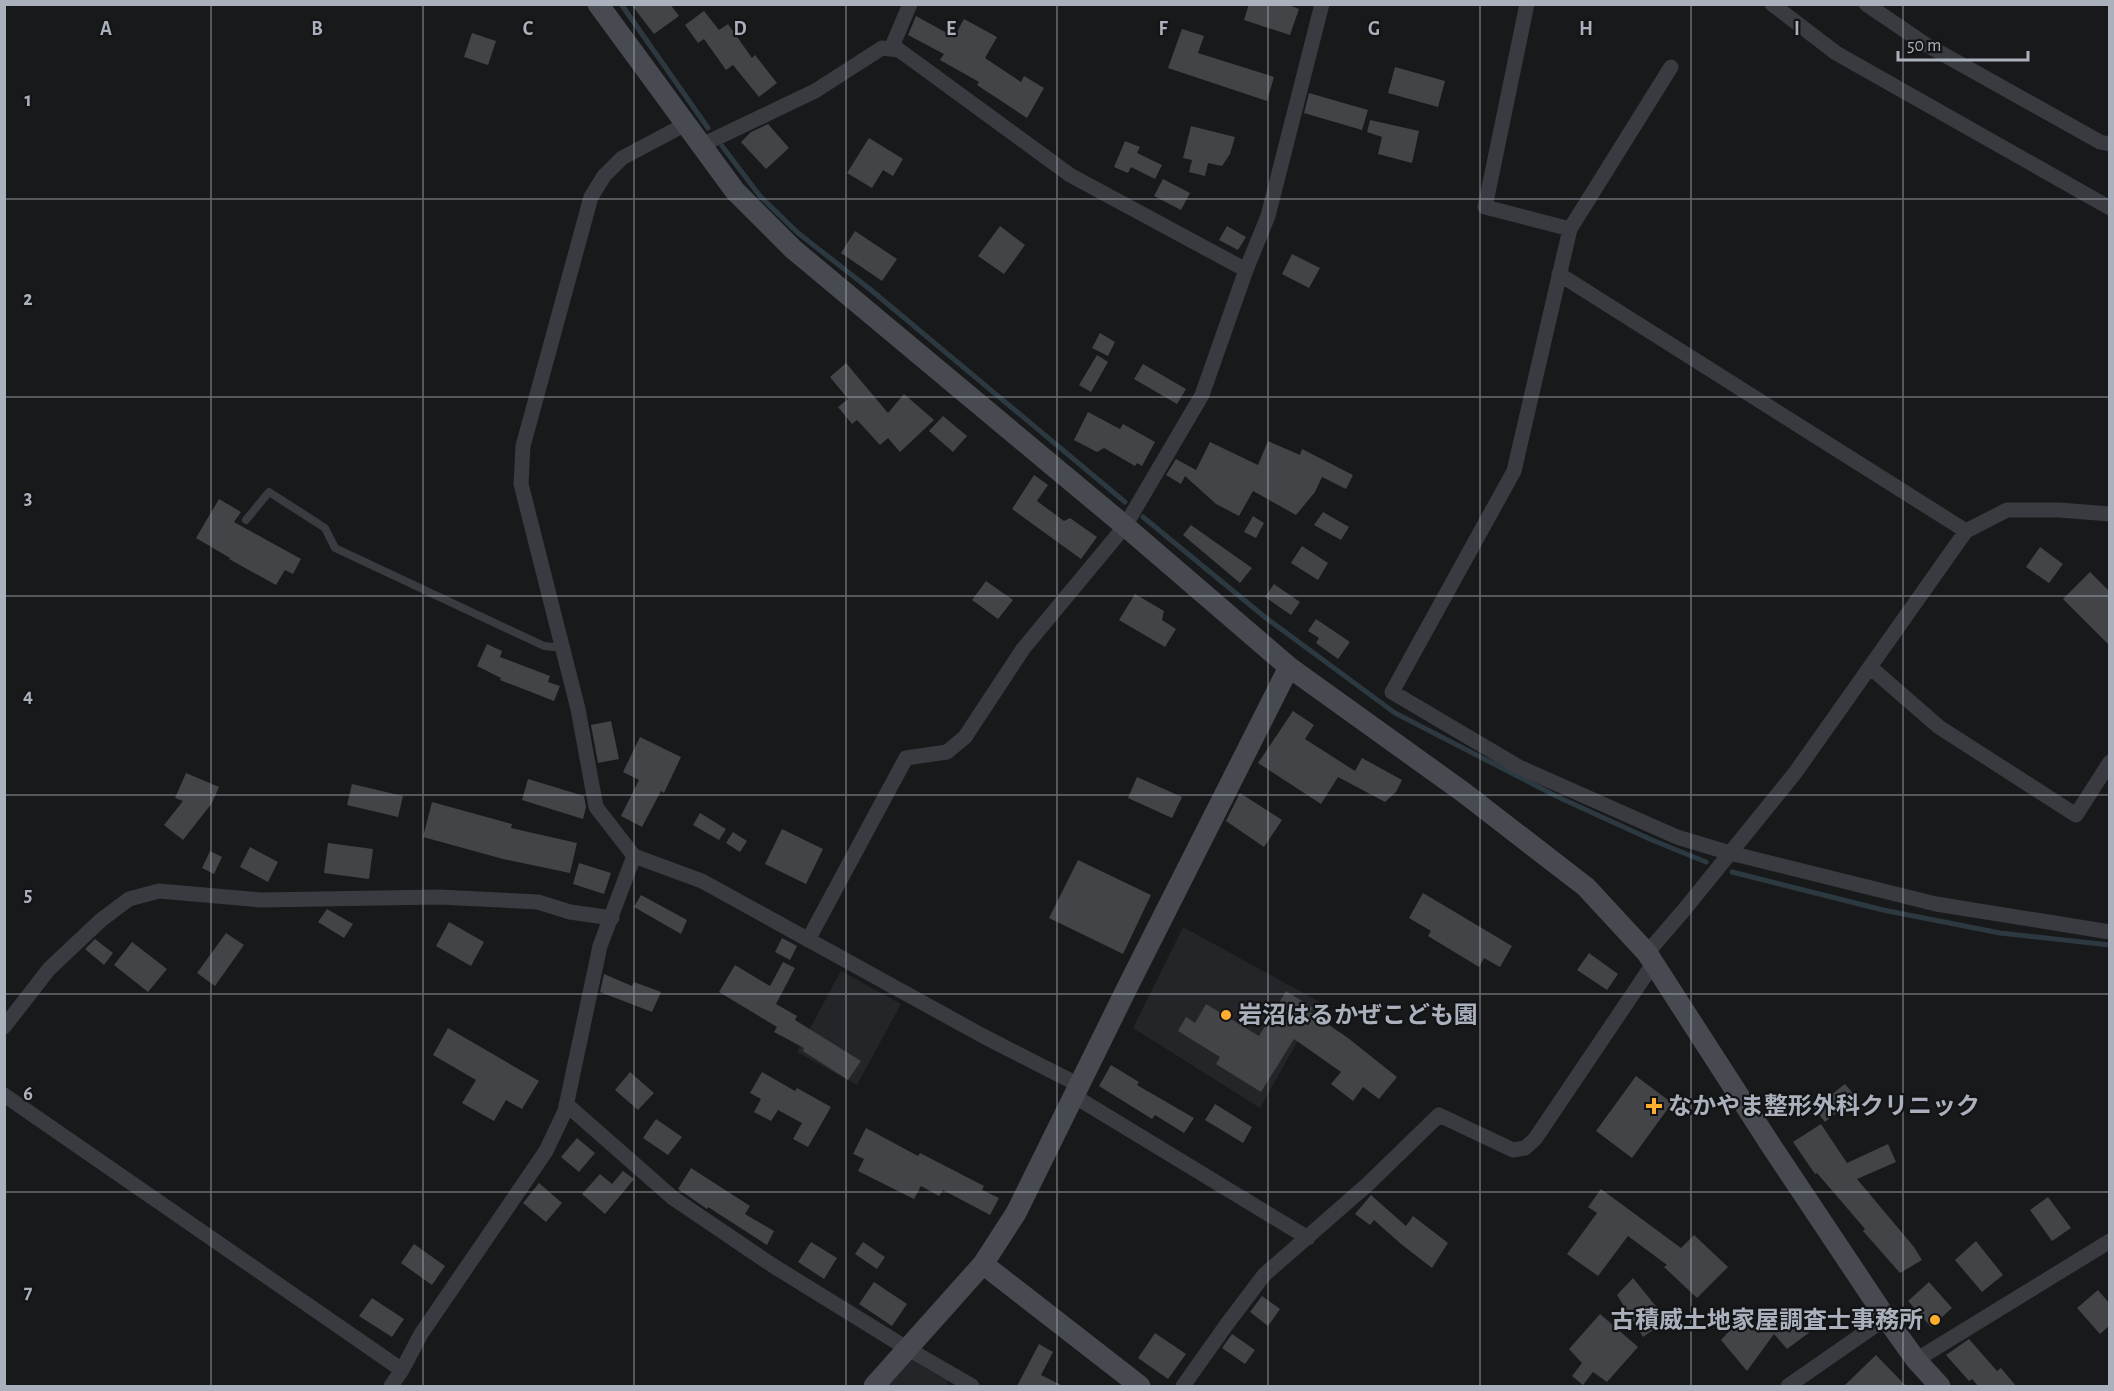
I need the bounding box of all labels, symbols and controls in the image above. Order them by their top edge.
text: A [100,19,112,39]
text: B [311,19,323,39]
text: C [523,19,534,39]
text: D [733,19,747,39]
text: E [946,19,956,39]
text: F [1158,19,1168,39]
text: G [1368,19,1380,39]
text: H [1579,19,1593,39]
text: I [1794,19,1800,39]
scale bar [1898,24,2028,62]
text: 50 m [1907,37,1941,55]
text: 1 [24,90,32,110]
text: 2 [23,289,33,309]
text: 3 [24,488,32,508]
text: 4 [23,686,33,706]
text: 5 [24,885,32,905]
place label: 岩沼はるかぜこども園 [1238,1002,1478,1028]
marker: 岩沼はるかぜこども園 [1219,1008,1233,1022]
text: 6 [23,1084,33,1104]
place label: なかやま整形外科クリニック [1668,1093,1980,1119]
marker: なかやま整形外科クリニック [1645,1097,1663,1115]
text: 7 [24,1282,33,1302]
place label: 古積威土地家屋調査士事務所 [1611,1307,1923,1333]
marker: 古積威土地家屋調査士事務所 [1928,1313,1942,1327]

